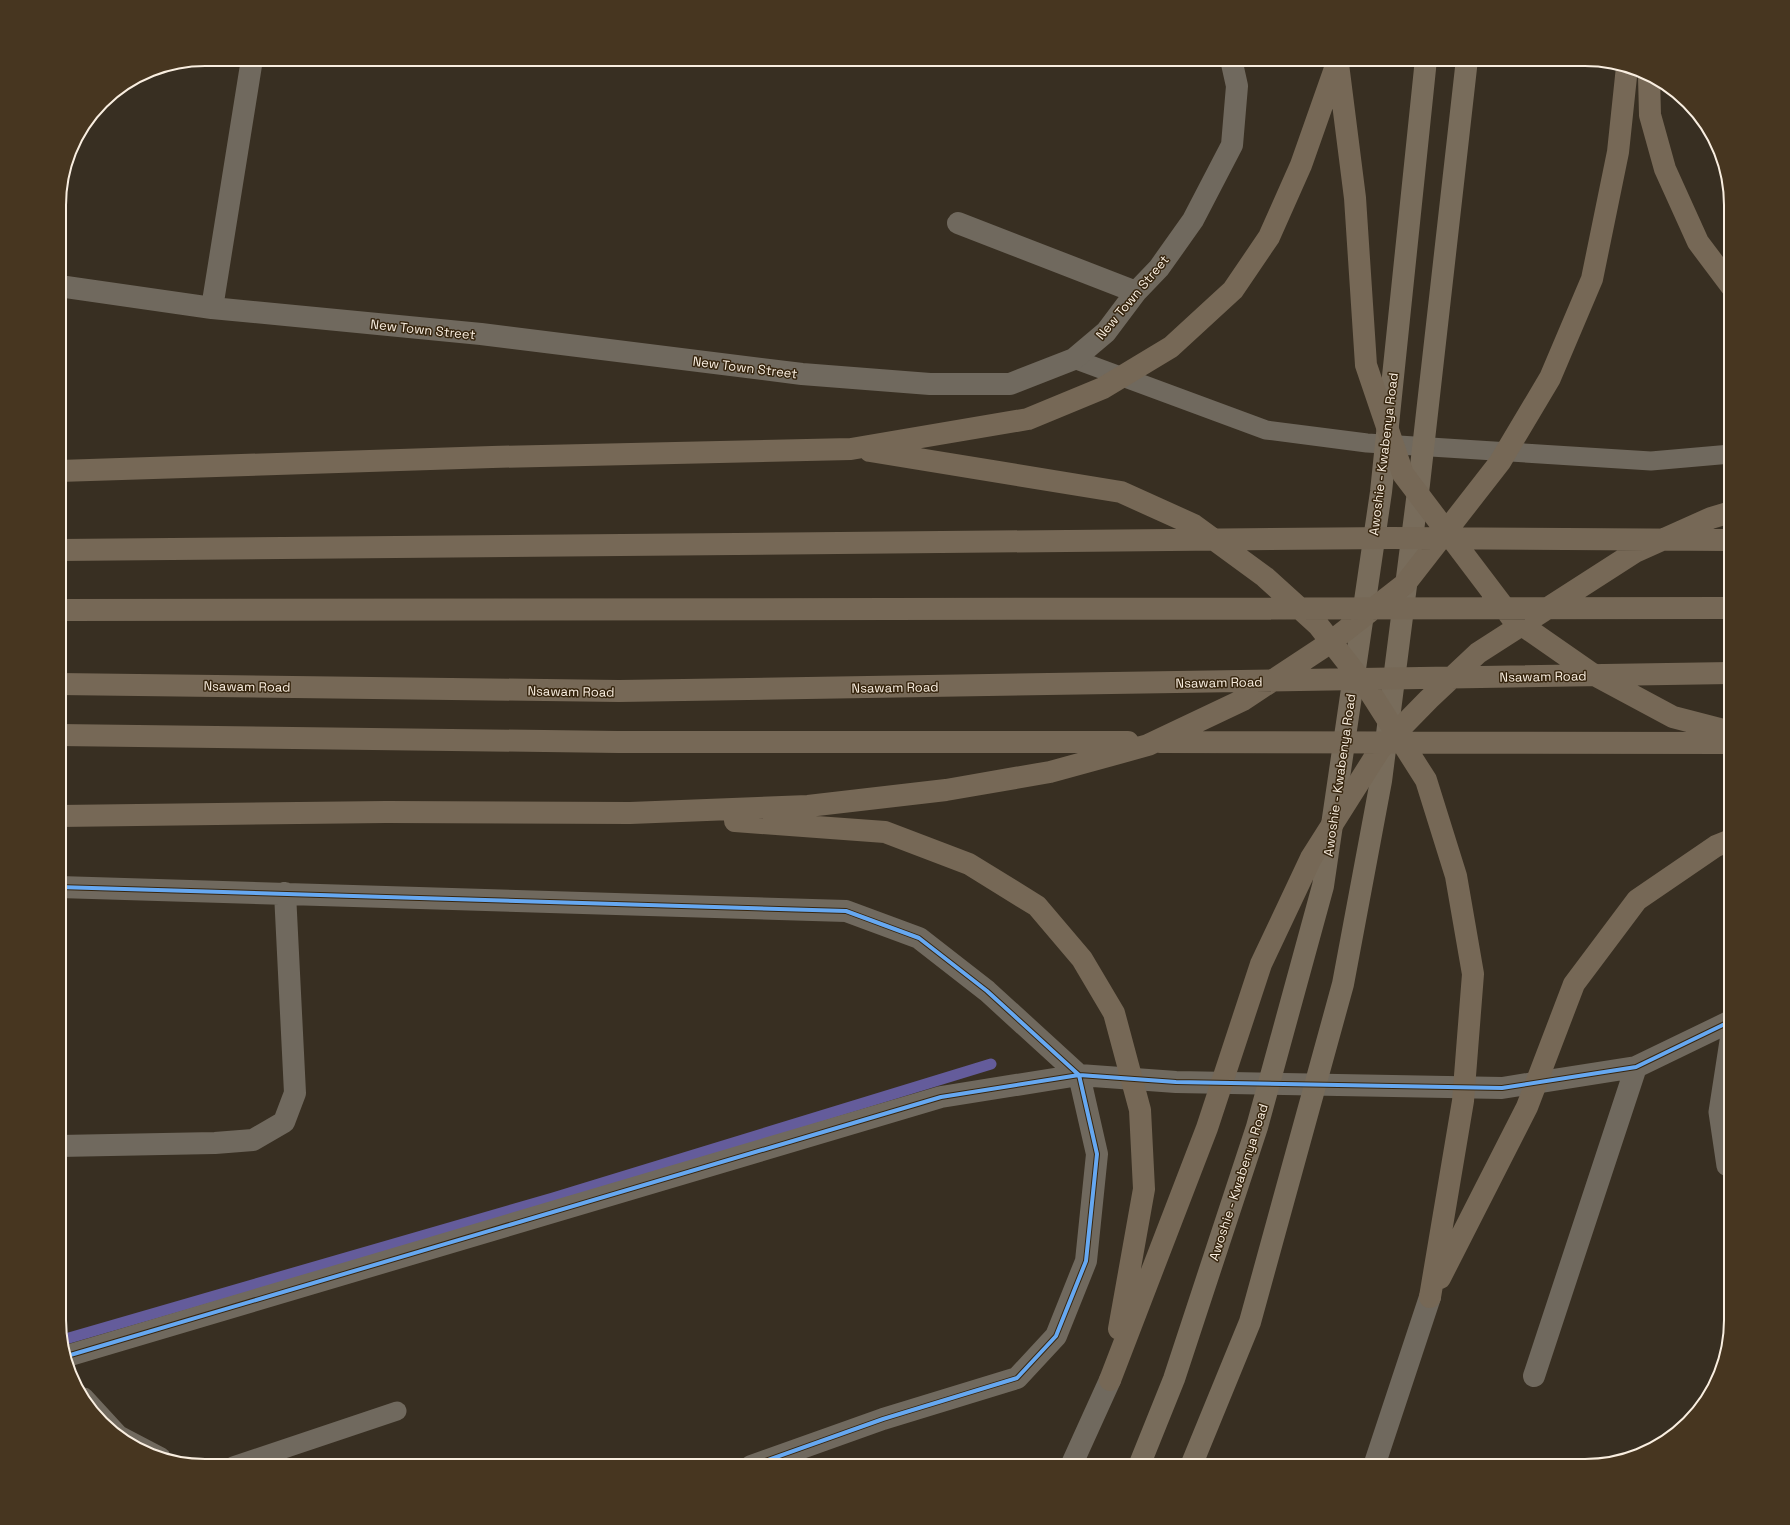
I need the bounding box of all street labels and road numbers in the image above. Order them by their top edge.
street label: New Town Street [1092,252,1173,343]
street label: New Town Street [370,316,476,343]
street label: New Town Street [692,353,798,382]
street label: Awoshie - Kwabenya Road [1365,372,1402,536]
street label: Nsawam Road [1499,667,1587,686]
street label: Nsawam Road [1175,673,1263,692]
street label: Nsawam Road [203,677,291,696]
street label: Nsawam Road [851,678,939,697]
street label: Nsawam Road [527,682,615,701]
street label: Awoshie - Kwabenya Road [1320,693,1359,857]
street label: Awoshie - Kwabenya Road [1205,1102,1272,1263]

